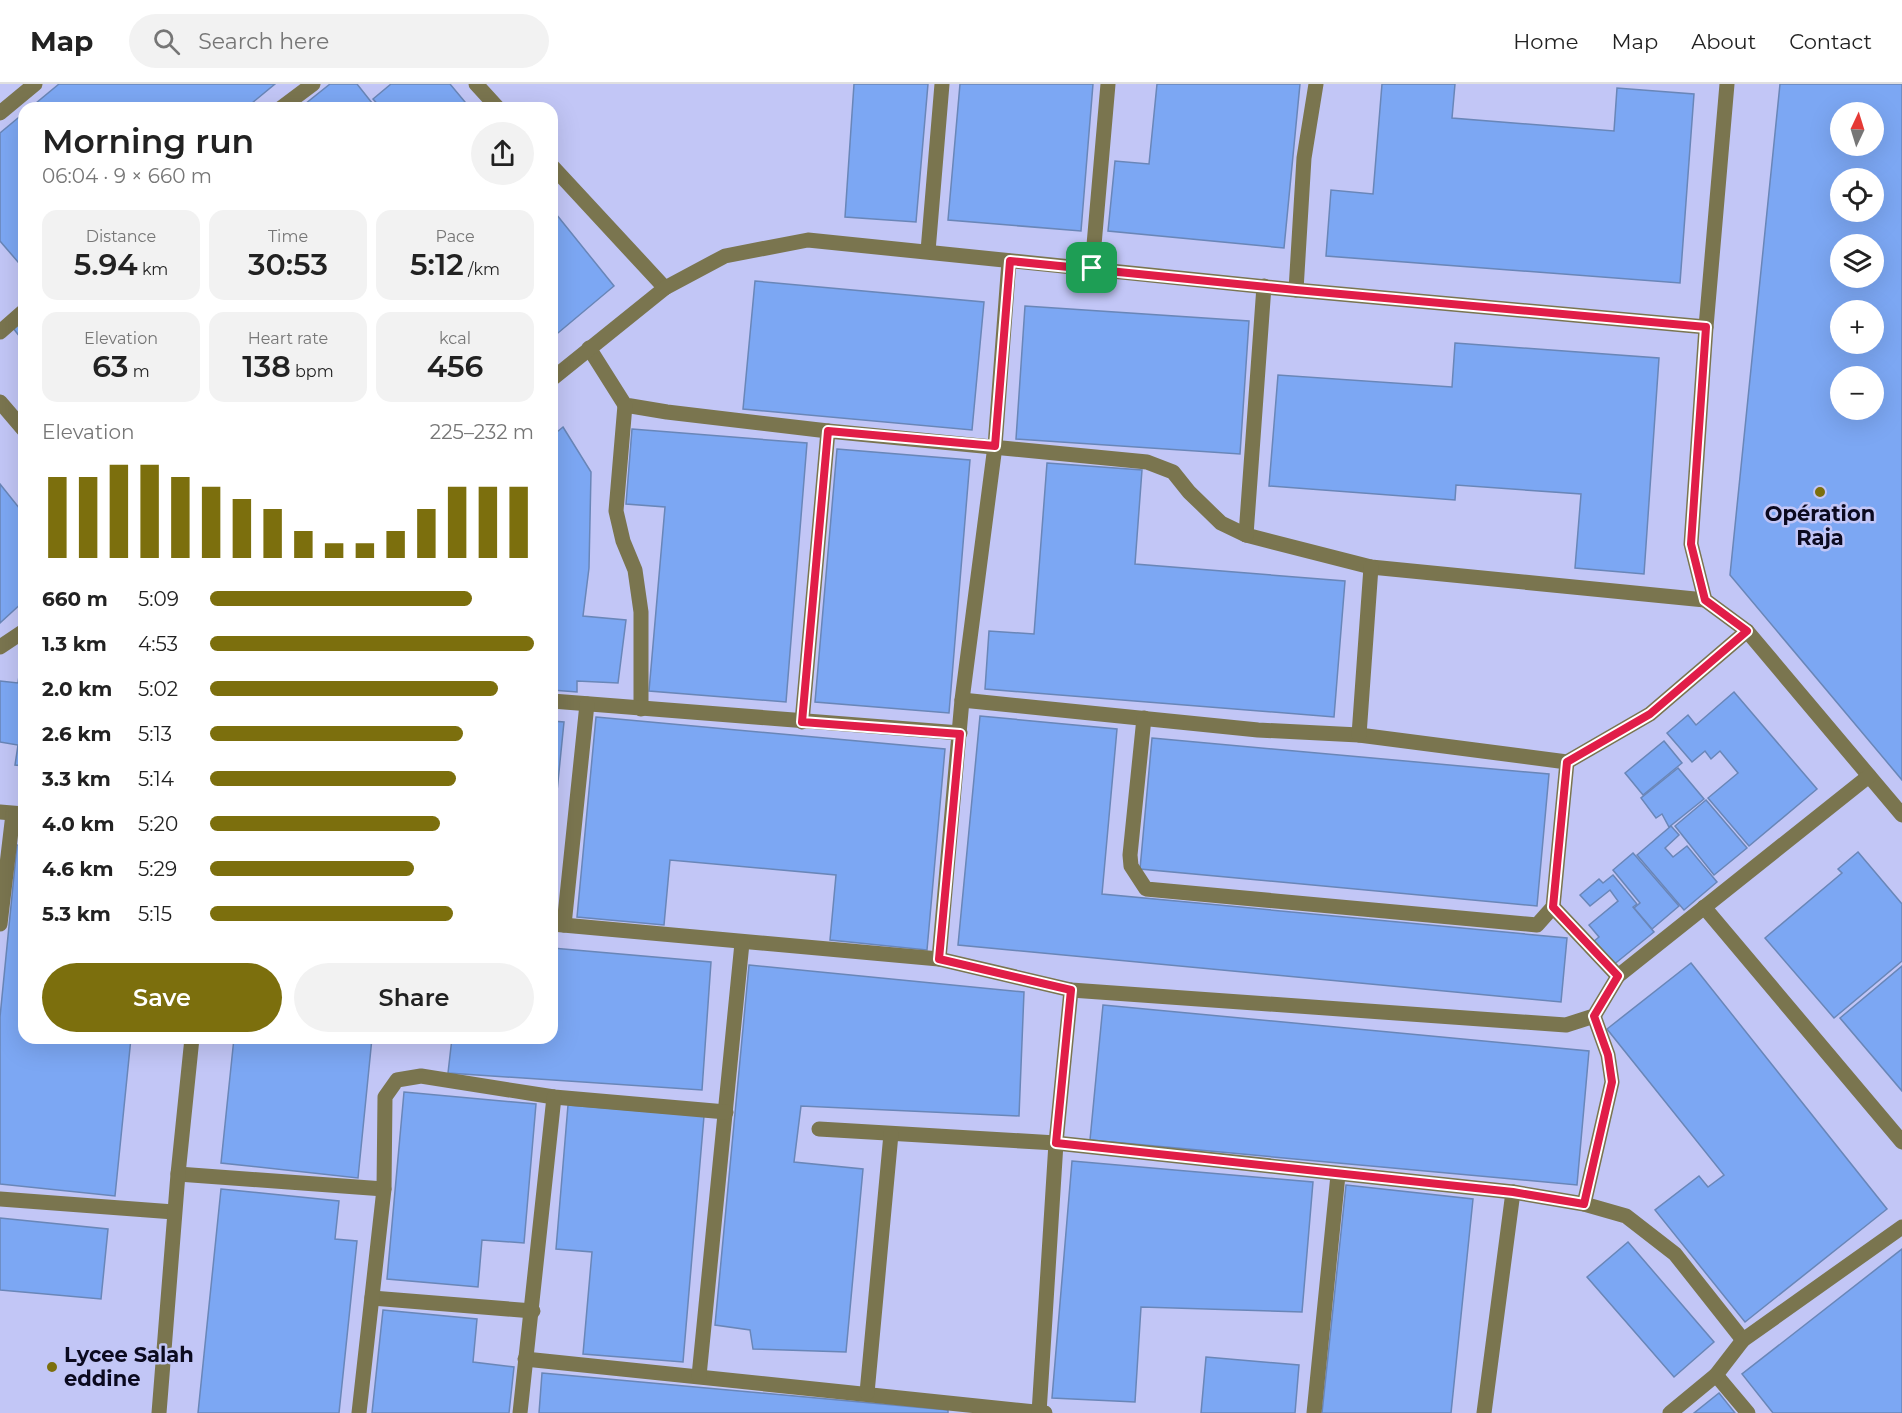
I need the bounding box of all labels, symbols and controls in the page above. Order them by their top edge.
search box [129,14,549,68]
text: Map [30,24,93,58]
icon: search [150,25,183,58]
text: Search here [198,28,329,55]
text: Home [1513,29,1578,54]
text: Map [1611,29,1658,54]
text: About [1691,29,1756,54]
text: Contact [1789,29,1872,54]
north arrow [1830,102,1884,156]
map controls [1830,102,1884,420]
text: Morning run [42,121,254,161]
button: share [471,122,534,185]
text: 06:04 · 9 × 660 m [42,164,212,188]
button: locate [1830,168,1884,222]
text: Distance [86,227,156,246]
text: Time [268,227,308,246]
text: Pace [435,227,475,246]
button: layers [1830,234,1884,288]
pin [1066,242,1117,293]
text: 5.94 [74,246,138,283]
text: 30:53 [248,246,328,283]
text: 5:12 [410,246,464,283]
icon: arrive [1075,251,1108,284]
text: km [138,260,168,279]
text: /km [464,260,500,279]
button: + [1830,300,1884,354]
text: Elevation [84,329,158,348]
text: Heart rate [248,329,328,348]
text: kcal [439,329,471,348]
text: 63 [92,348,129,385]
text: 138 [242,348,291,385]
text: 456 [427,348,483,385]
text: m [129,362,150,381]
text: bpm [291,362,334,381]
button: − [1830,366,1884,420]
text: Elevation [42,420,134,444]
text: 225–232 m [430,420,534,444]
marker: Opération Raja [1813,485,1827,499]
place label: Opération Raja [1765,501,1875,550]
text: 660 m [42,587,108,611]
text: 5:09 [138,587,179,611]
text: 1.3 km [42,632,107,656]
text: 4:53 [138,632,178,656]
text: 2.0 km [42,677,112,701]
text: 5:02 [138,677,178,701]
text: 2.6 km [42,722,111,746]
text: 5:13 [138,722,172,746]
text: 3.3 km [42,767,111,791]
text: 5:14 [138,767,174,791]
text: 4.0 km [42,812,114,836]
text: 5:20 [138,812,178,836]
text: 4.6 km [42,857,114,881]
text: 5:29 [138,857,177,881]
text: 5.3 km [42,902,111,926]
text: 5:15 [138,902,172,926]
button: Save [42,963,282,1032]
button: Share [294,963,534,1032]
place label: Lycee Salah eddine [64,1342,194,1391]
marker: Lycee Salah eddine [45,1360,59,1374]

